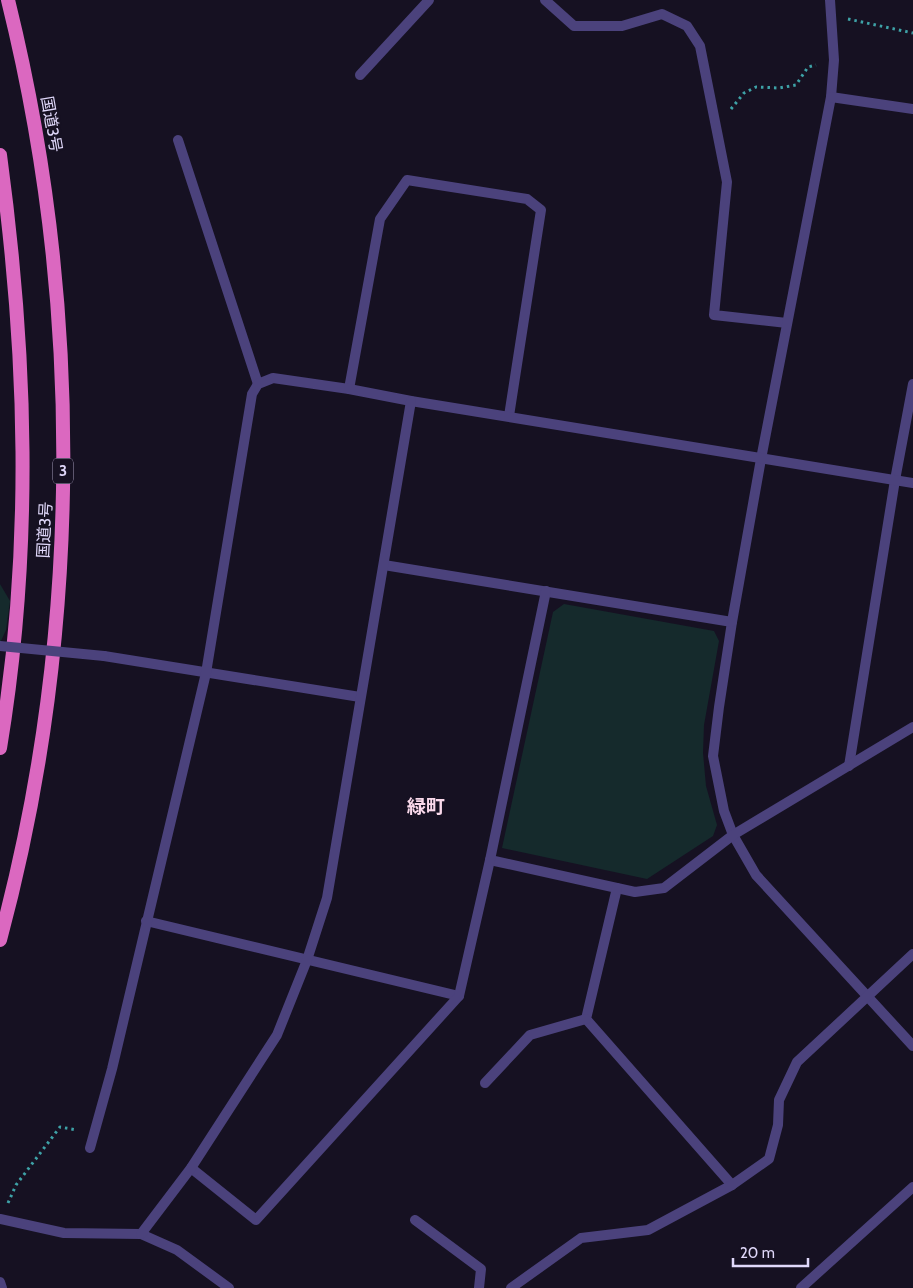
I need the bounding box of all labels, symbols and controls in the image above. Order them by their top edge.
street label: 国道3号 [37,95,66,154]
road number: 3 [53,458,73,484]
street label: 国道3号 [34,501,55,559]
district label: 緑町 [407,795,445,818]
scale bar [733,1236,808,1268]
text: 20 m [740,1244,775,1262]

